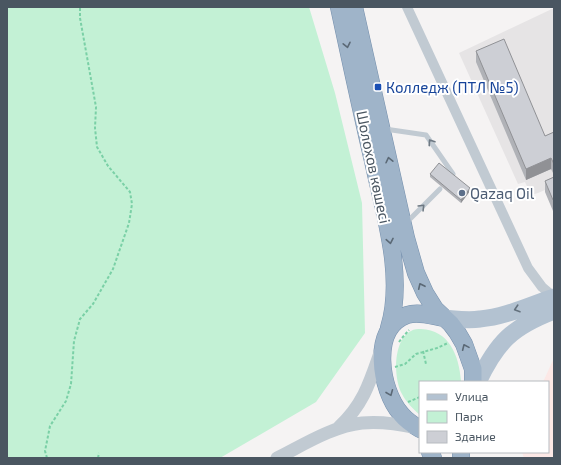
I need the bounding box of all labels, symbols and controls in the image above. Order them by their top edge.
one-way arrow [343,42,351,48]
place label: Колледж (ПТЛ №5) [386,78,519,96]
marker: Колледж (ПТЛ №5) [373,82,383,92]
street label: Шолохов көшесі [353,109,395,225]
one-way arrow [428,139,436,146]
one-way arrow [385,157,393,163]
place label: Qazaq Oil [470,184,535,203]
marker: Qazaq Oil [457,188,467,198]
one-way arrow [417,204,425,212]
one-way arrow [385,238,393,244]
one-way arrow [418,282,426,290]
one-way arrow [514,305,521,313]
one-way arrow [462,343,470,351]
legend [419,381,549,453]
text: Улица [455,389,488,403]
one-way arrow [385,390,393,397]
text: Парк [455,409,484,423]
text: Здание [455,429,496,443]

